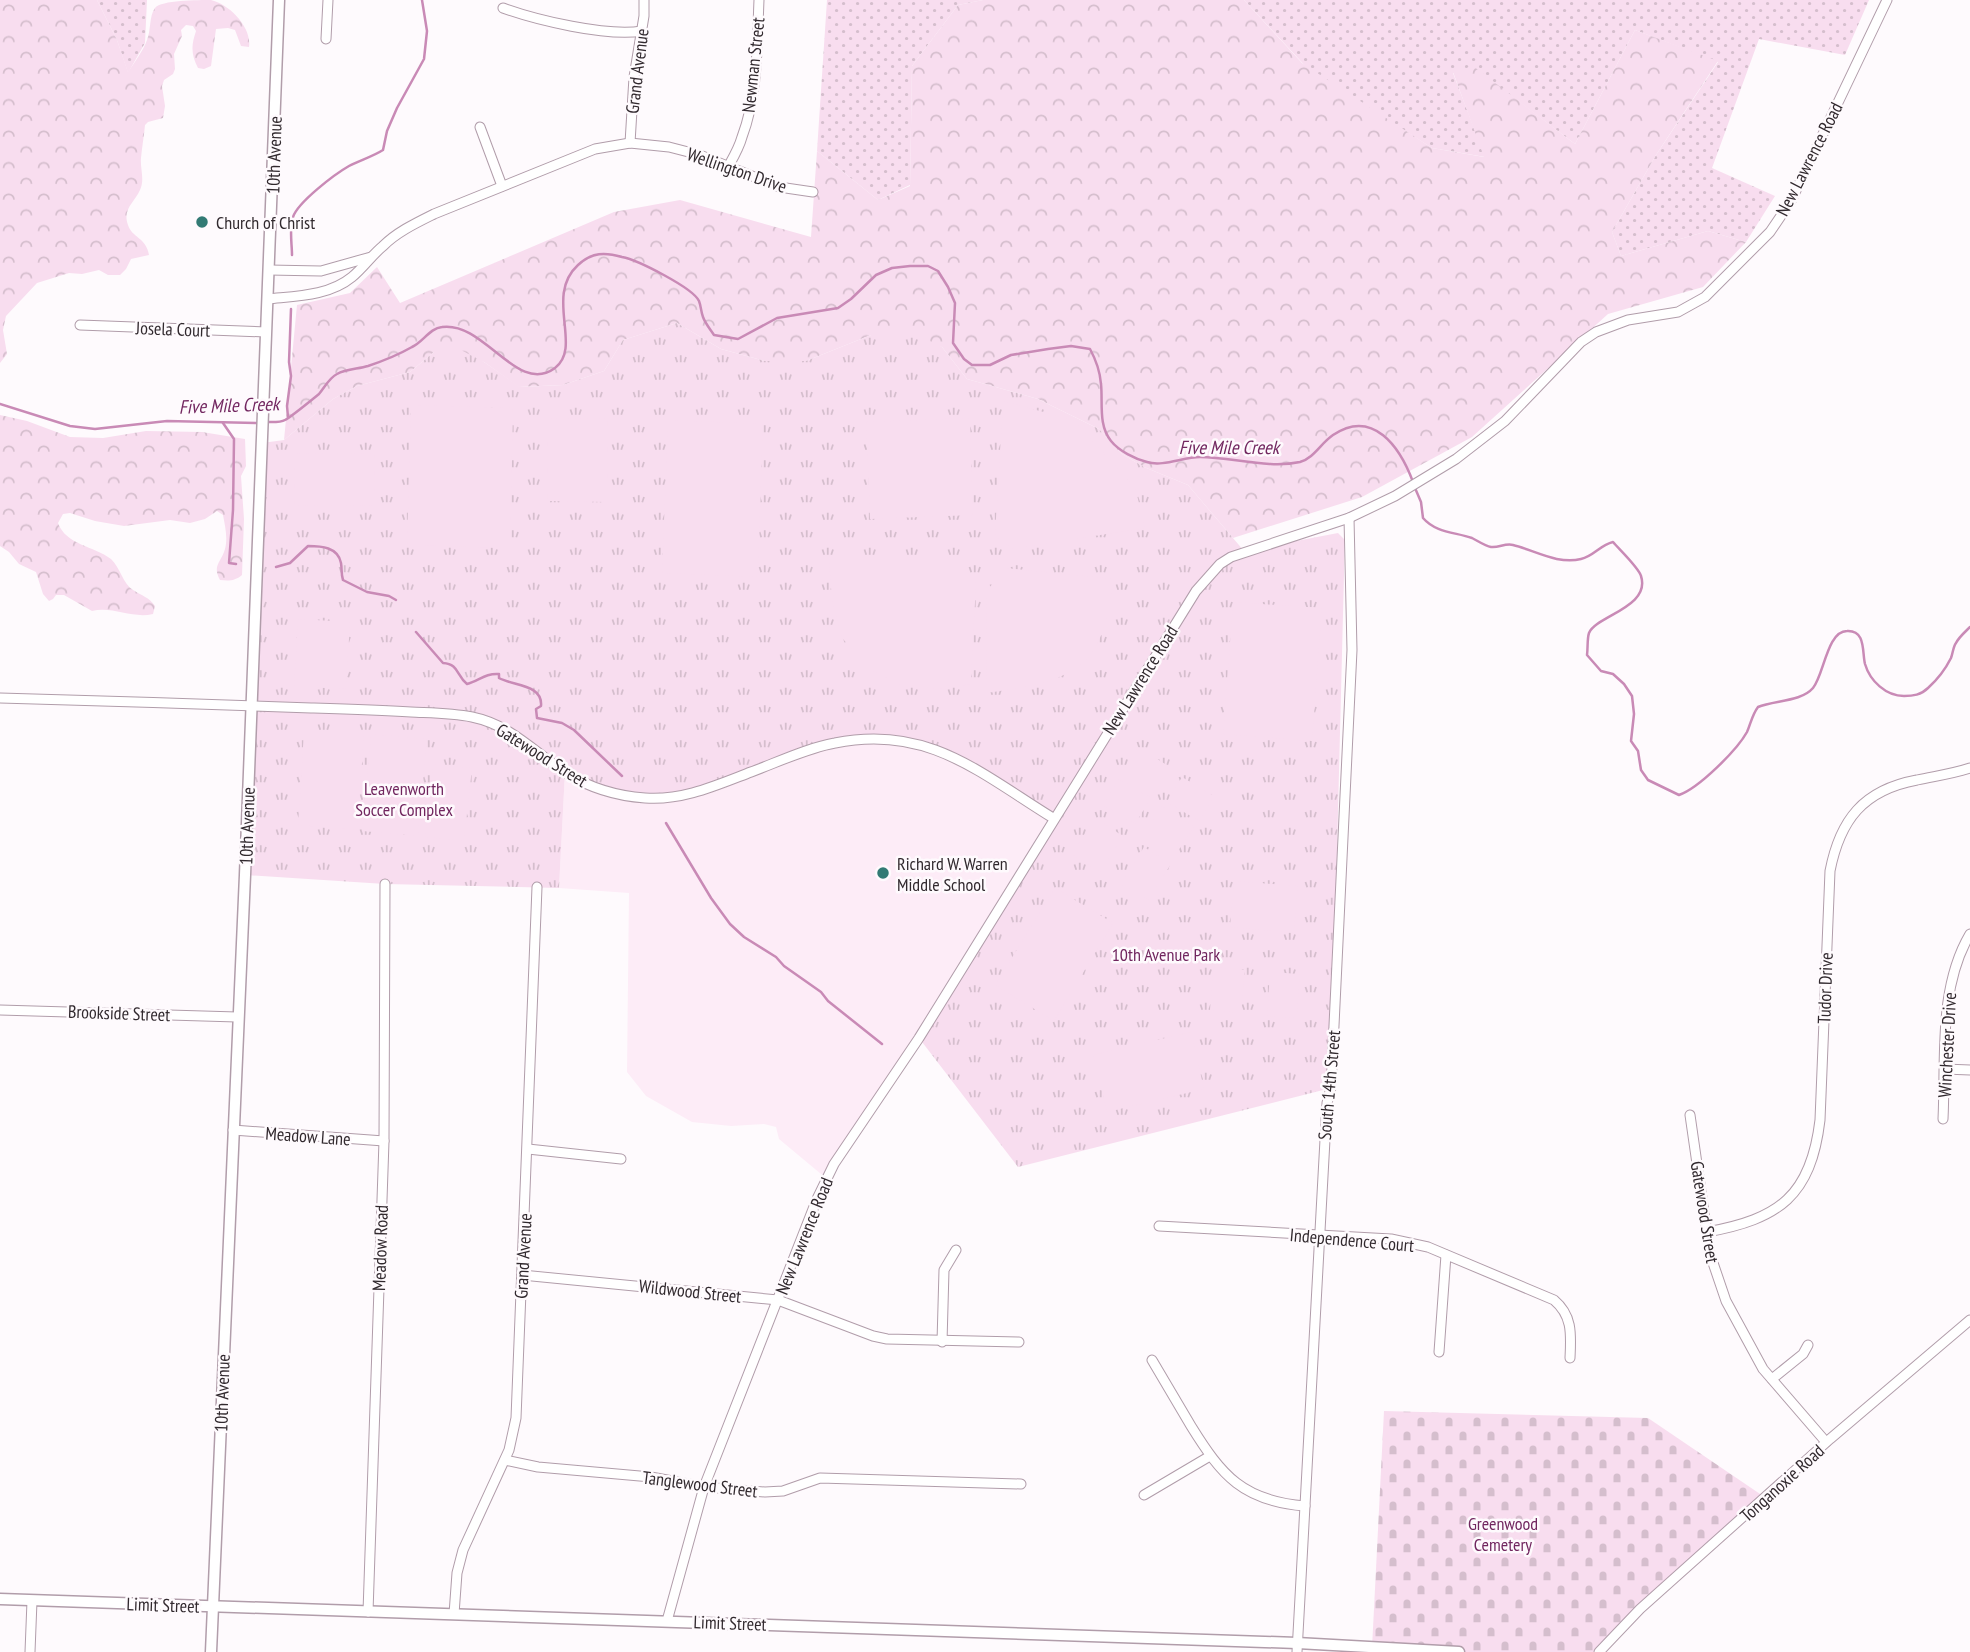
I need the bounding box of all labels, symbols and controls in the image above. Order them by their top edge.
street label: Newman Street [737,16,769,114]
street label: Grand Avenue [620,27,654,115]
street label: New Lawrence Road [1771,98,1847,220]
street label: 10th Avenue [261,116,287,194]
street label: Wellington Drive [684,142,790,198]
place label: Church of Christ [216,211,315,234]
marker: Church of Christ [194,214,210,230]
street label: Josela Court [134,316,211,342]
water label: Five Mile Creek [178,391,282,419]
water label: Five Mile Creek [1179,435,1282,459]
street label: New Lawrence Road [1097,621,1183,739]
street label: Gatewood Street [492,718,592,792]
park label: Leavenworth Soccer Complex [355,777,453,821]
street label: 10th Avenue [234,787,260,865]
place label: Richard W. Warren Middle School [897,852,1008,896]
marker: Richard W. Warren Middle School [875,865,891,881]
park label: 10th Avenue Park [1112,943,1220,966]
street label: Tudor Drive [1812,952,1838,1024]
street label: Winchester Drive [1933,992,1961,1098]
street label: Brookside Street [68,1000,171,1026]
street label: South 14th Street [1313,1029,1345,1141]
street label: Meadow Lane [265,1122,351,1150]
street label: Gatewood Street [1686,1159,1724,1265]
street label: New Lawrence Road [770,1174,838,1298]
street label: Meadow Road [367,1204,393,1292]
street label: Grand Avenue [509,1213,537,1299]
street label: Independence Court [1289,1223,1415,1257]
street label: Wildwood Street [638,1274,742,1308]
street label: 10th Avenue [209,1354,235,1432]
street label: Tonganoxie Road [1735,1439,1829,1527]
street label: Tanglewood Street [641,1466,759,1502]
park label: Greenwood Cemetery [1468,1512,1538,1556]
street label: Limit Street [126,1592,200,1618]
street label: Limit Street [693,1610,767,1636]

